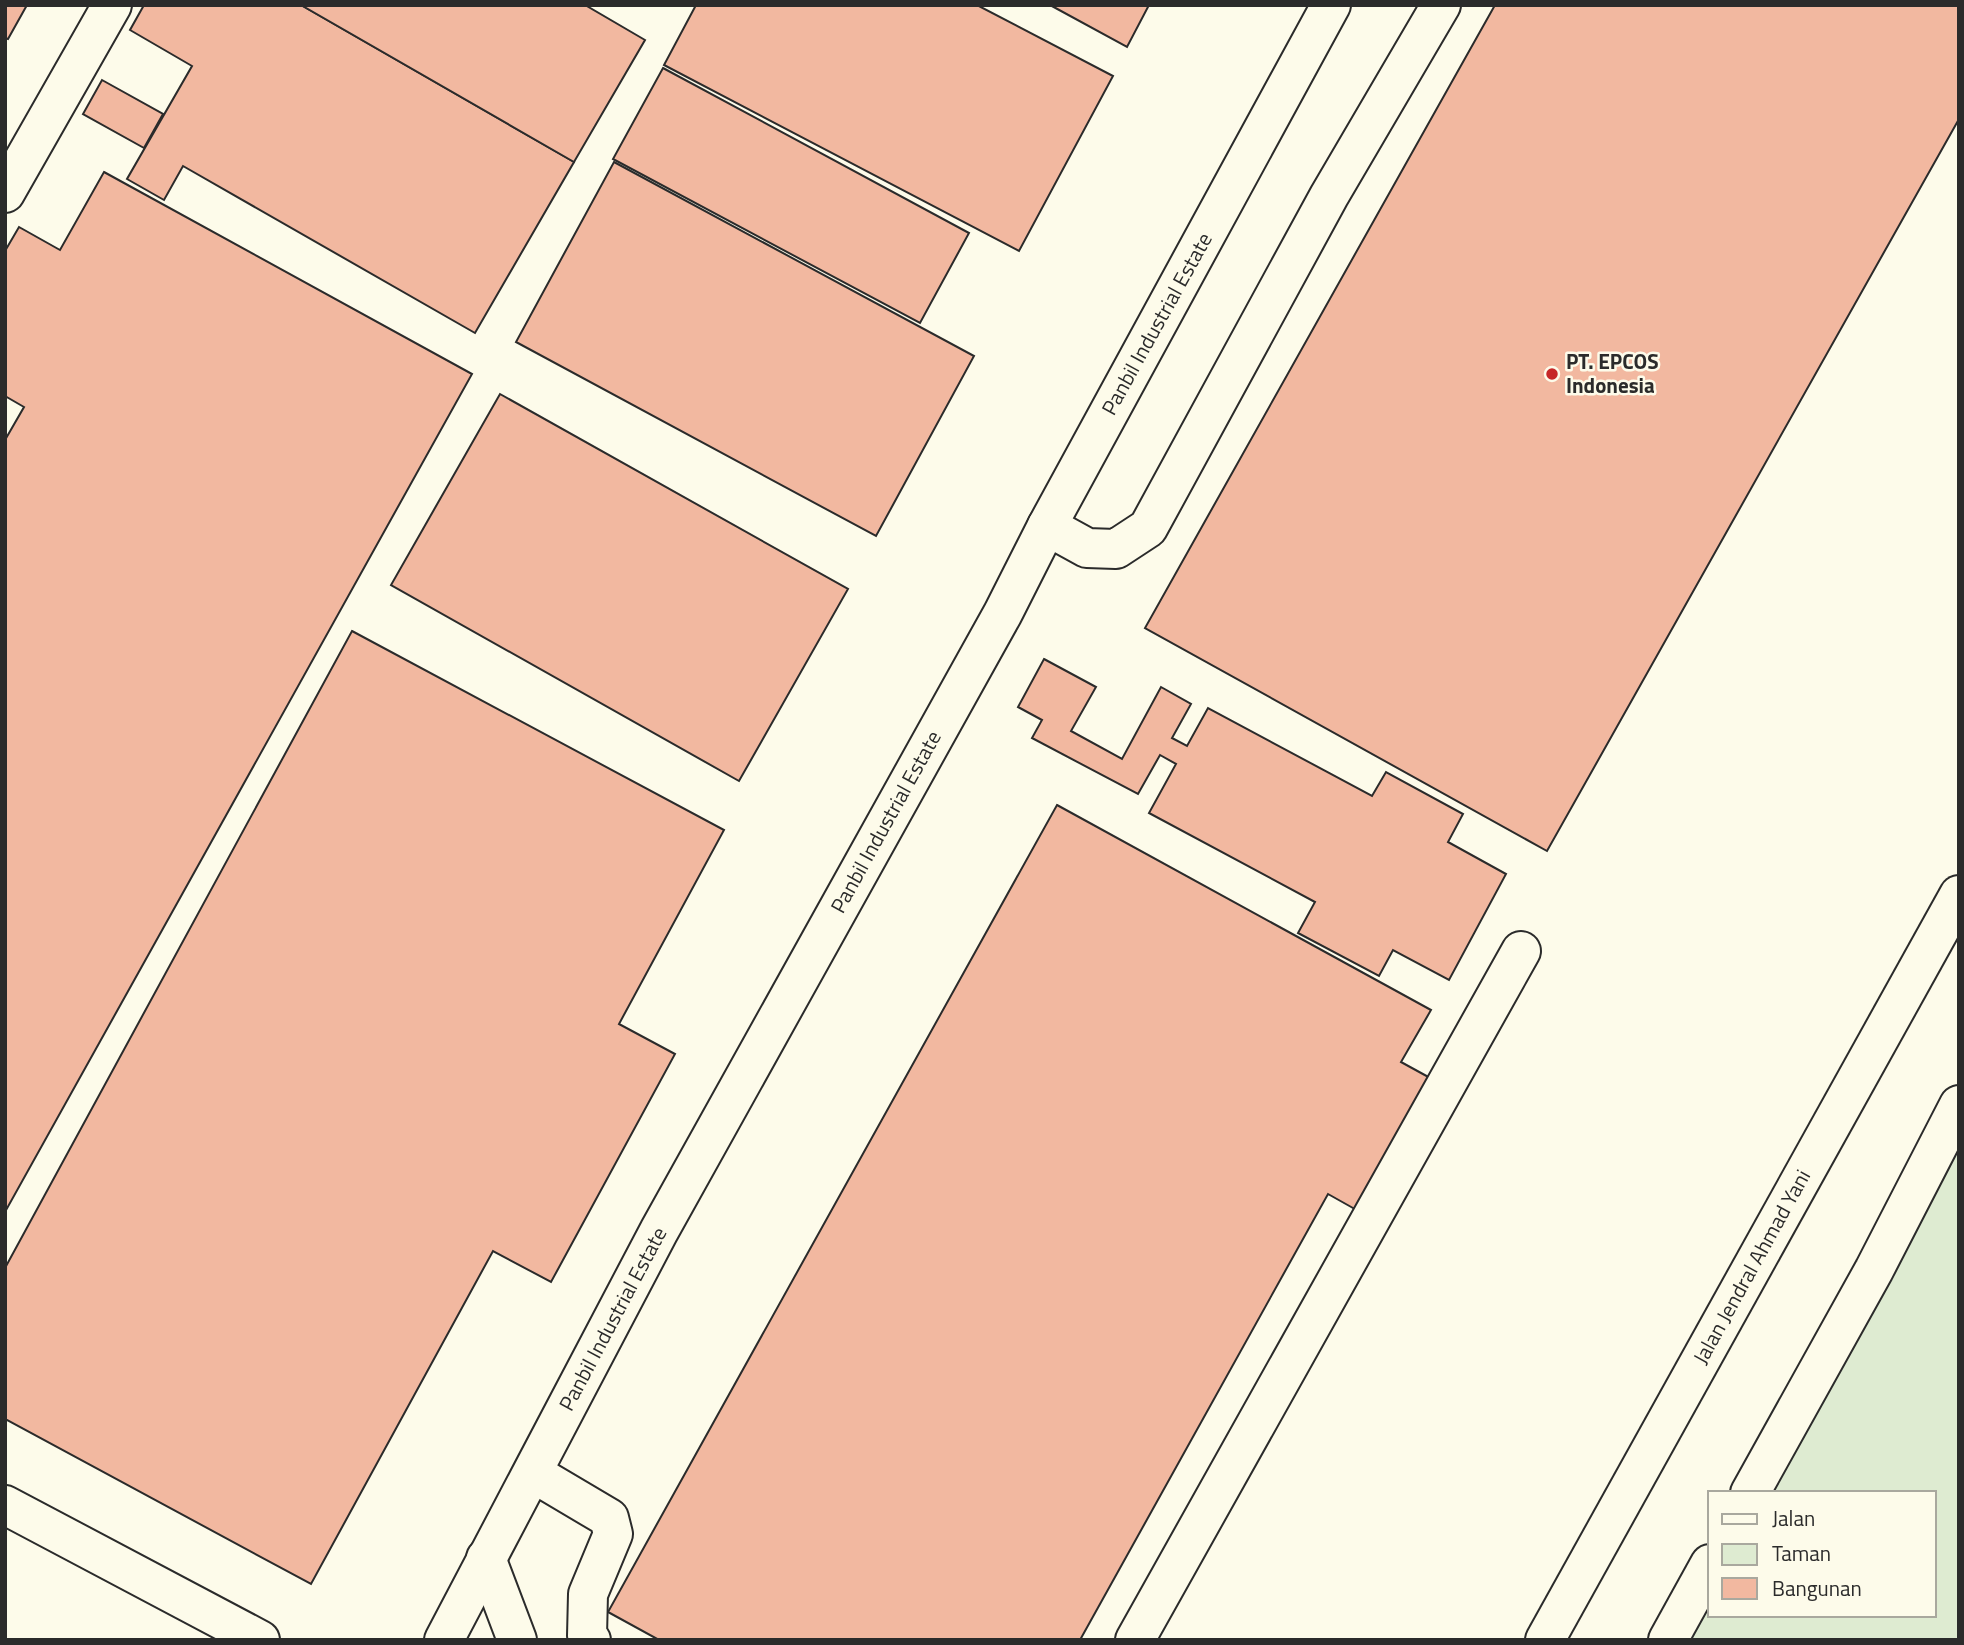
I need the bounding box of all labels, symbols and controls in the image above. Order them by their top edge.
street label: Panbil Industrial Estate [1093,226,1220,421]
place label: PT. EPCOS Indonesia [1566,345,1659,401]
marker: PT. EPCOS Indonesia [1544,366,1560,382]
street label: Panbil Industrial Estate [822,724,949,919]
street label: Jalan Jendral Ahmad Yani [1684,1163,1818,1370]
street label: Panbil Industrial Estate [550,1221,674,1416]
legend [1708,1491,1936,1617]
text: Jalan [1772,1502,1815,1534]
text: Taman [1772,1537,1831,1569]
text: Bangunan [1772,1572,1862,1604]

